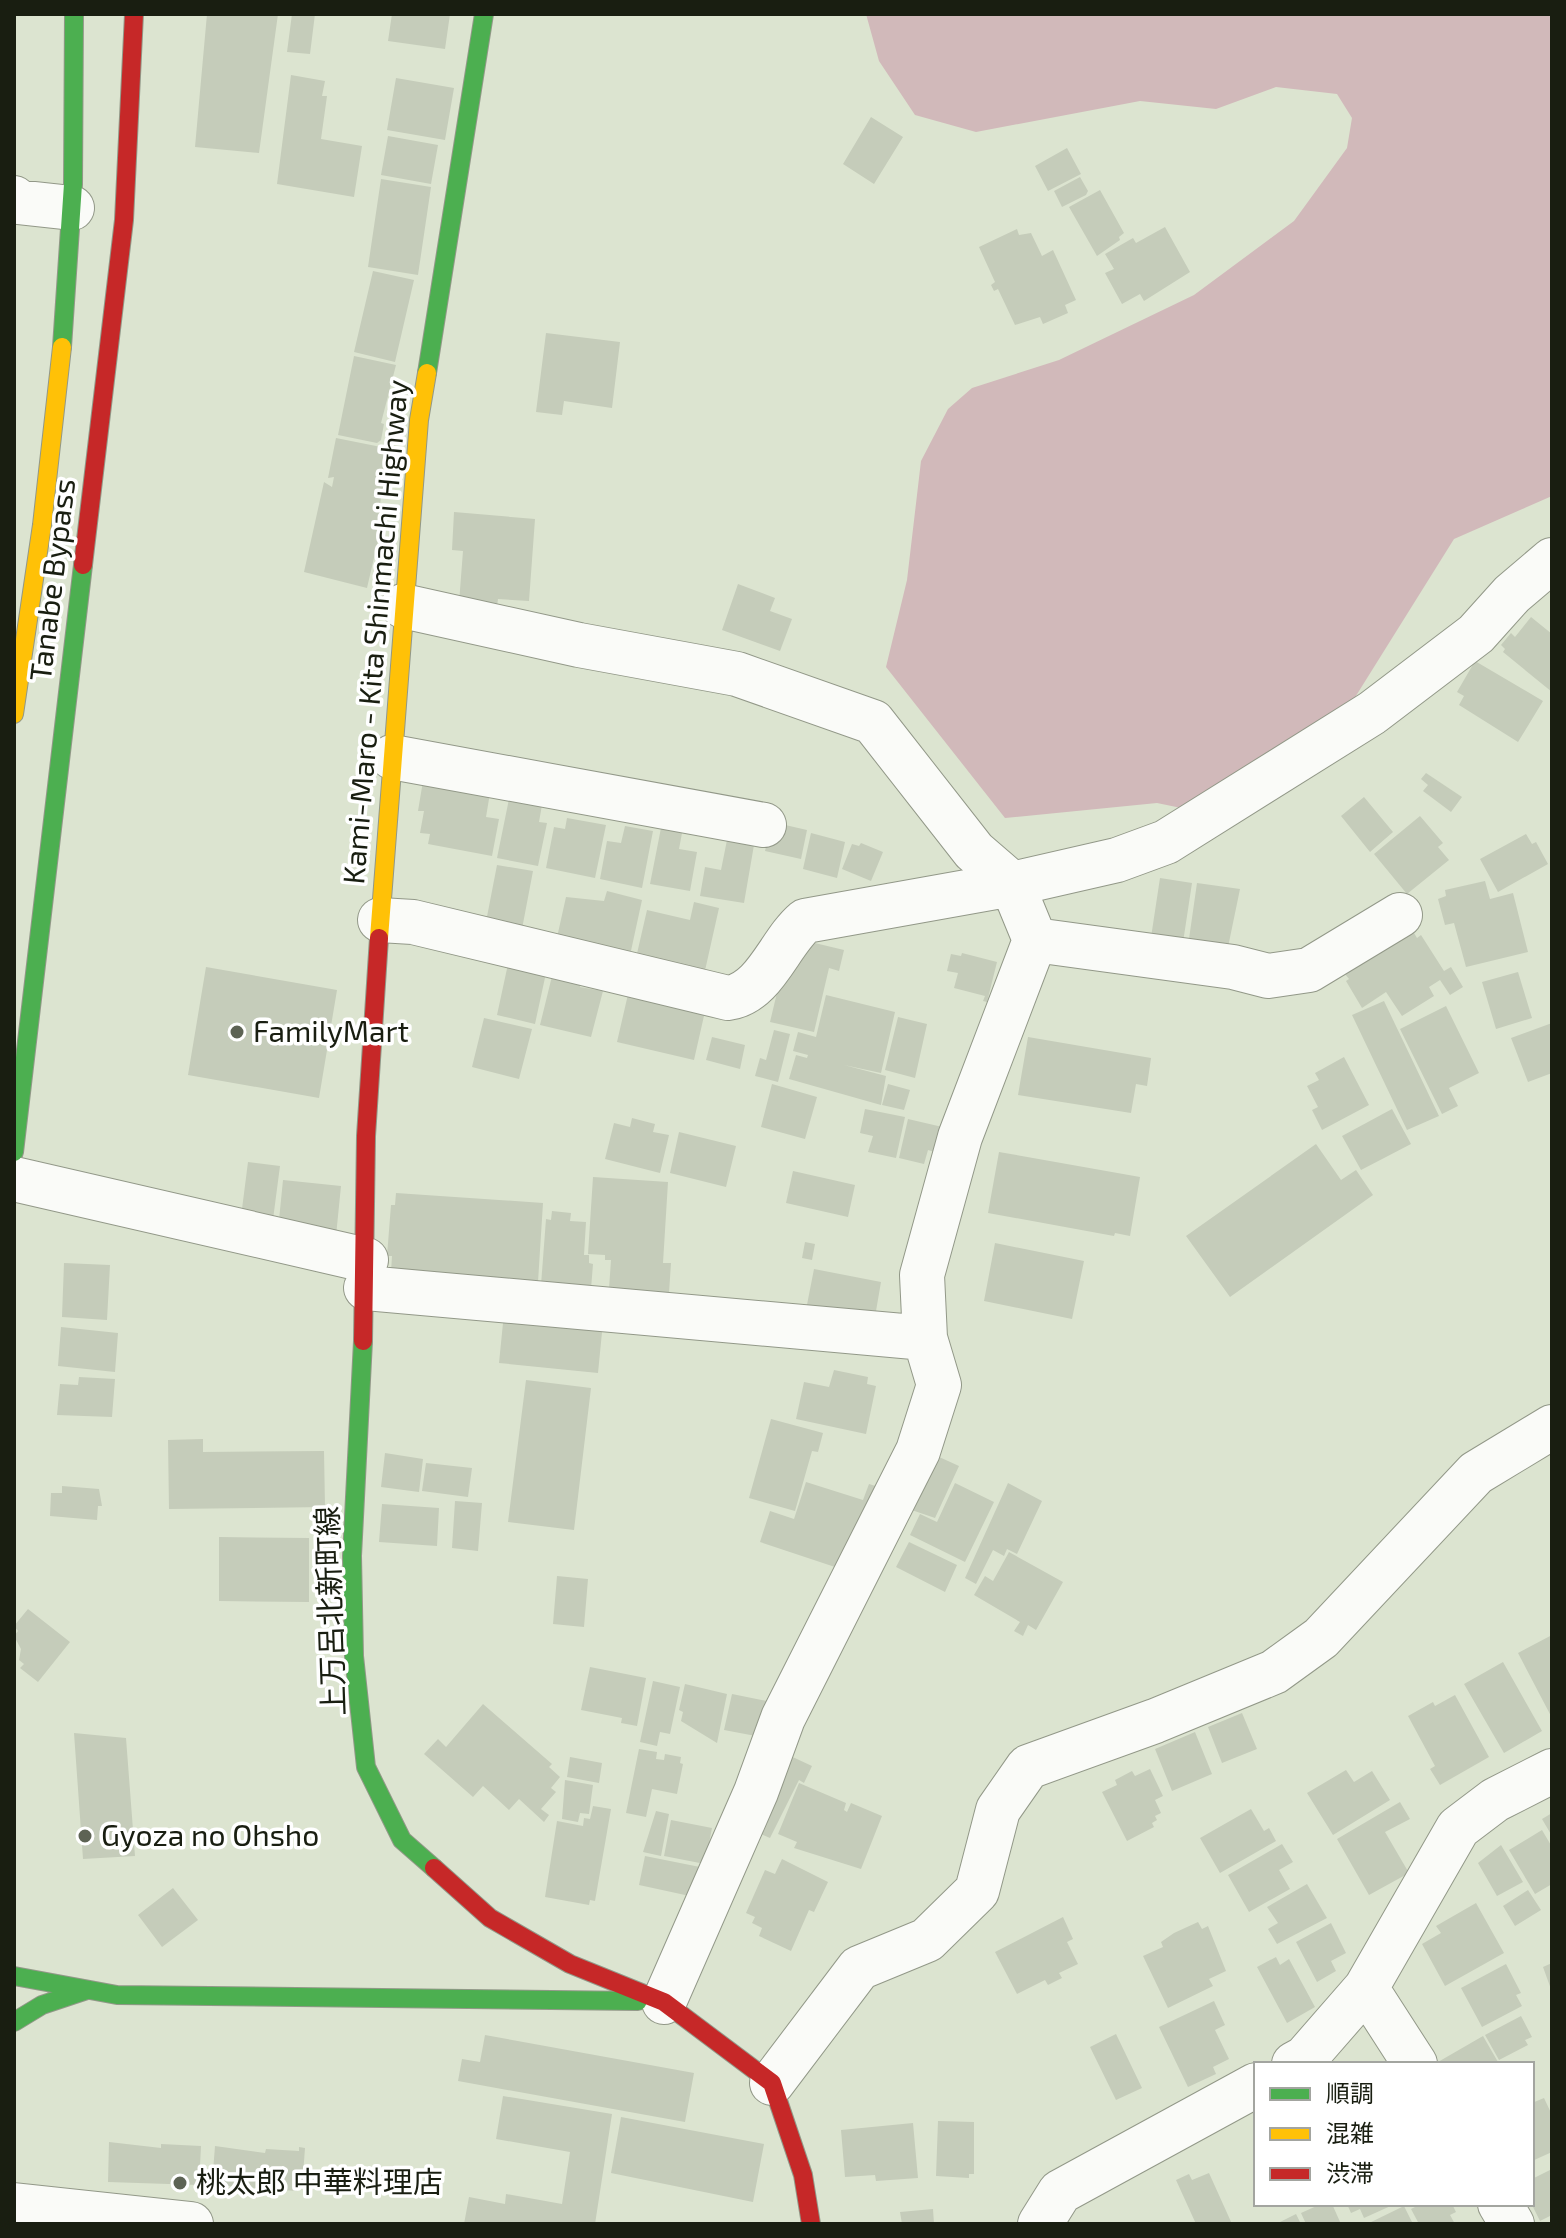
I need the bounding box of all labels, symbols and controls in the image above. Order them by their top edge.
street label: Kami-Maro - Kita Shinmachi Highway [334,378,414,886]
street label: Tanabe Bypass [21,476,81,683]
place label: FamilyMart [253,1012,409,1048]
marker: FamilyMart [228,1023,246,1041]
street label: 上万呂北新町線 [307,1506,351,1717]
place label: Gyoza no Ohsho [101,1816,319,1852]
marker: Gyoza no Ohsho [76,1827,94,1845]
legend [1254,2062,1534,2206]
text: 順調 [1326,2078,1374,2107]
text: 混雑 [1326,2118,1374,2147]
text: 渋滞 [1326,2158,1374,2187]
place label: 桃太郎 中華料理店 [196,2163,443,2199]
marker: 桃太郎 中華料理店 [171,2174,189,2192]

